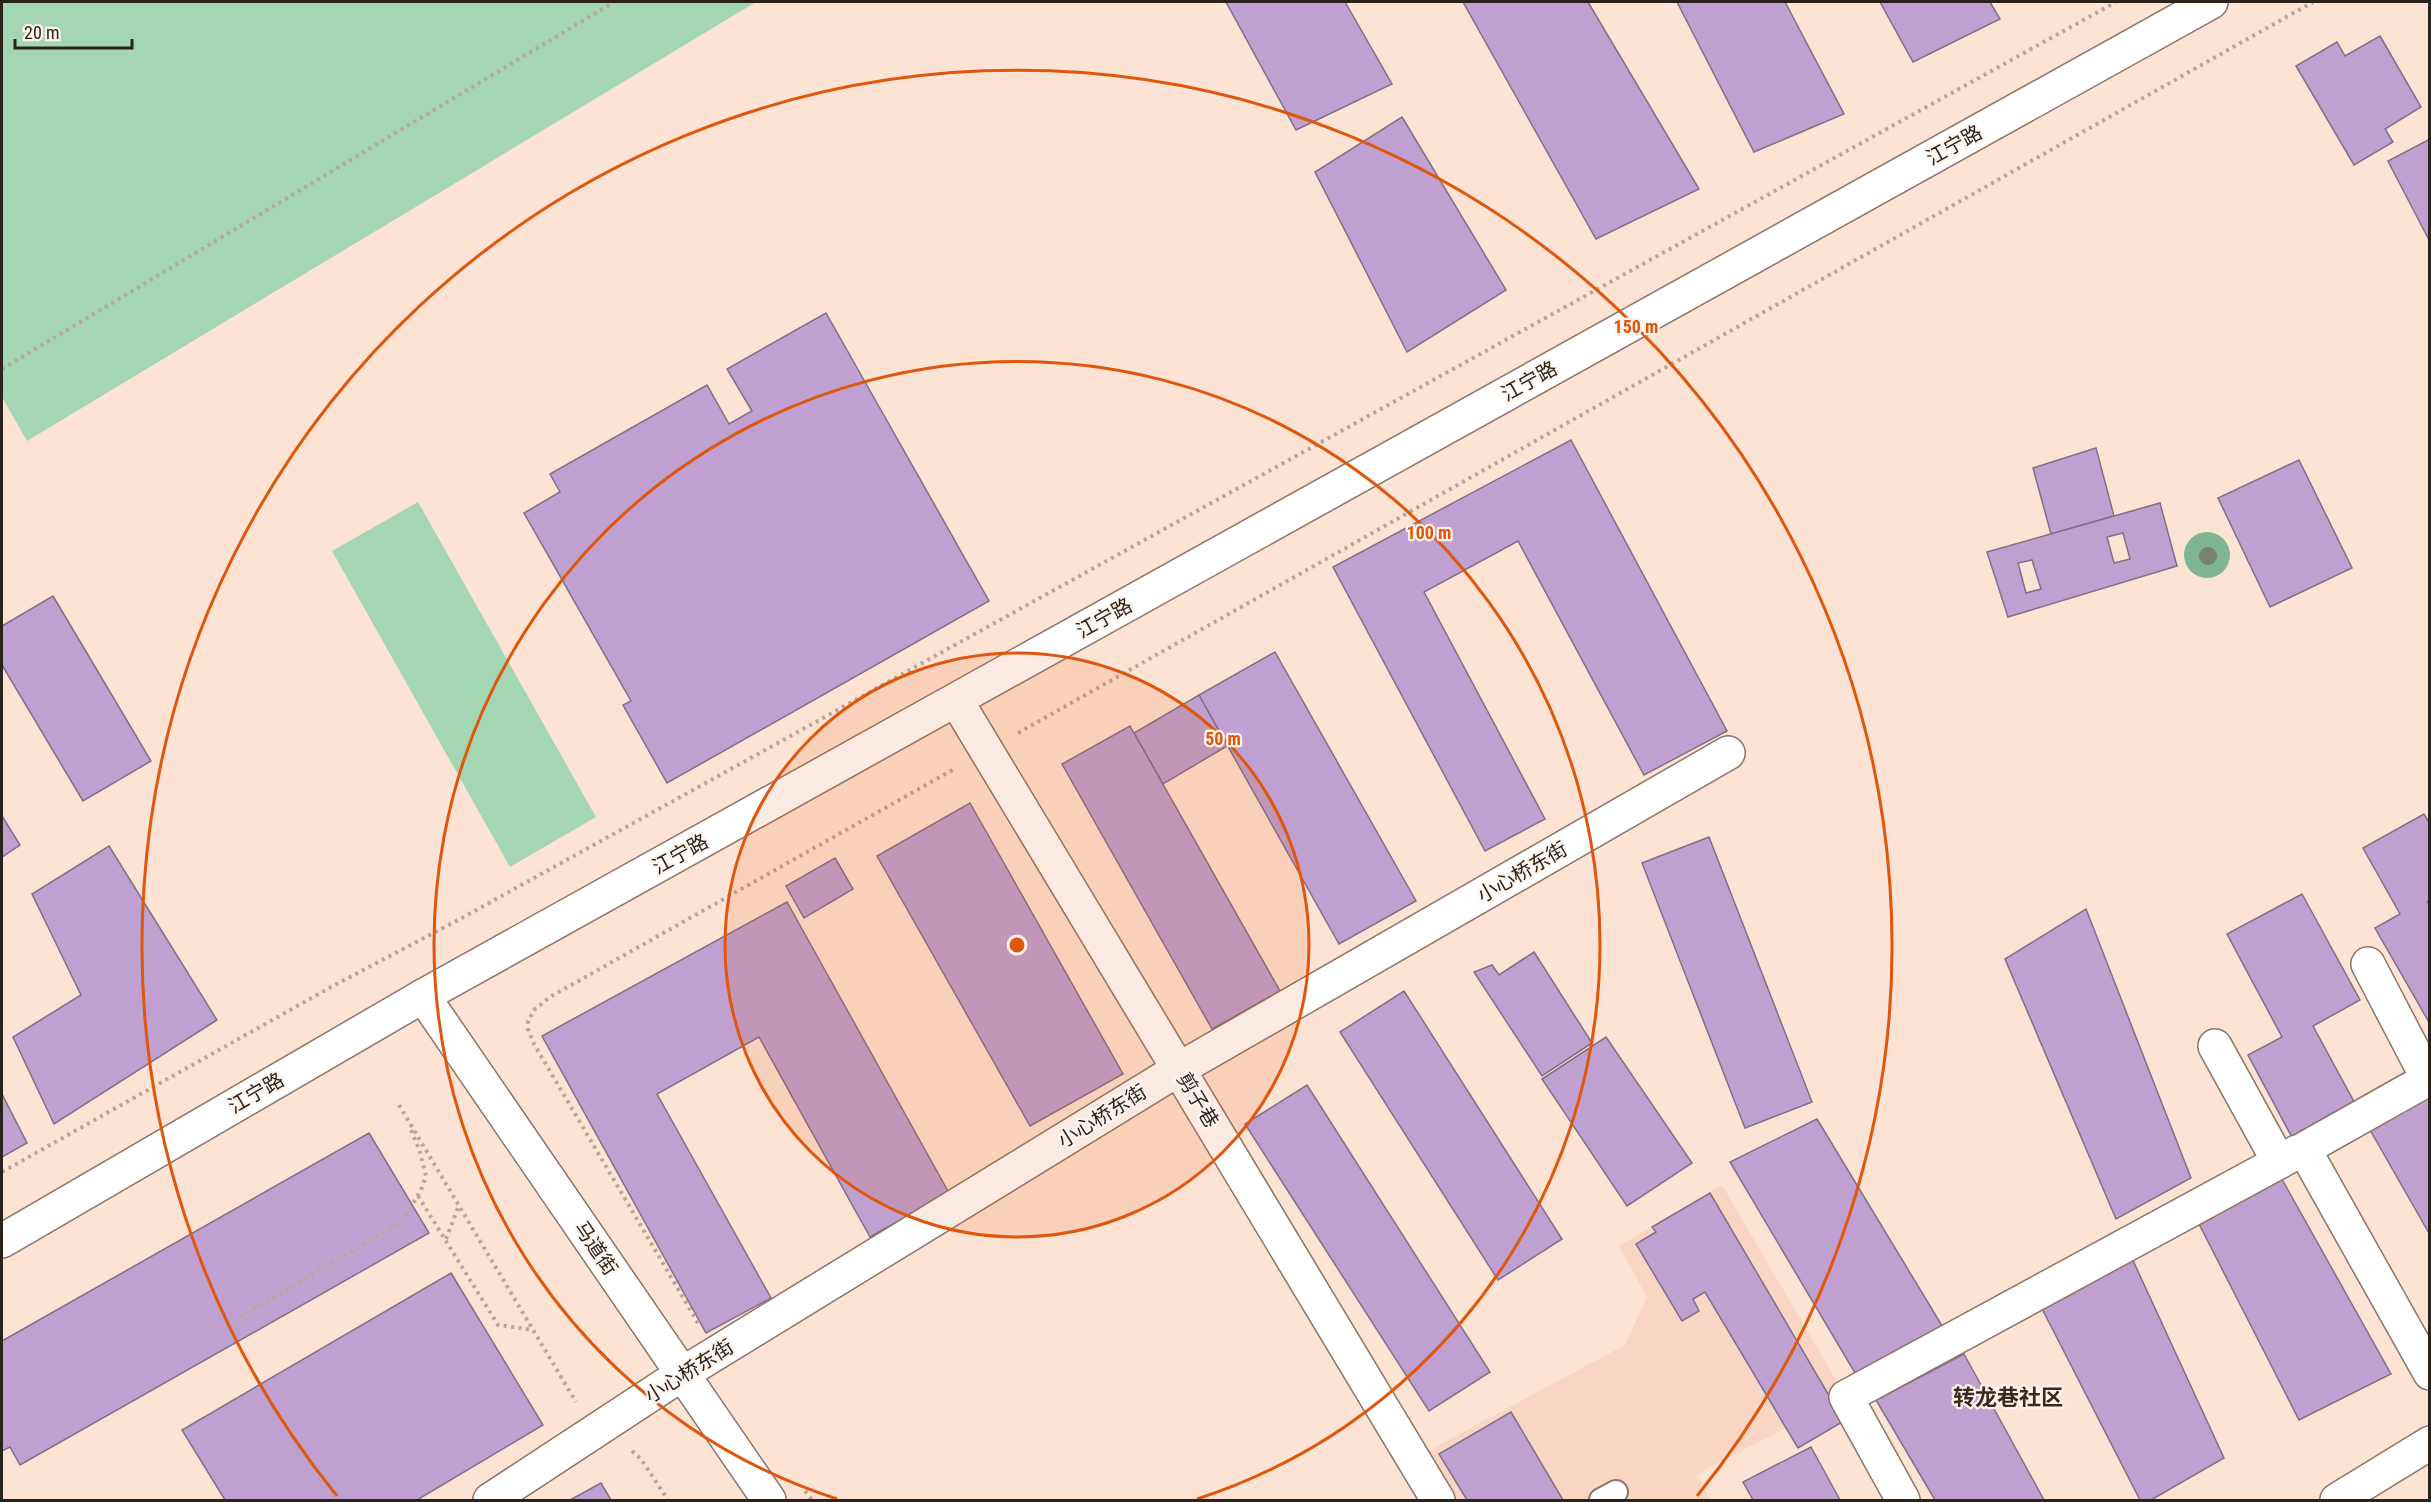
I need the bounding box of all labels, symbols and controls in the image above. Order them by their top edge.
scale bar [15,12,132,50]
text: 20 m [24,22,59,43]
street label: 江宁路 [1922,120,1986,170]
text: 150 m [1614,316,1658,337]
street label: 江宁路 [1497,356,1561,406]
text: 100 m [1407,522,1451,543]
street label: 江宁路 [1072,593,1136,643]
text: 50 m [1205,728,1241,749]
street label: 江宁路 [648,829,712,879]
street label: 小心桥东街 [1473,837,1571,907]
centre of rings [1007,935,1027,955]
street label: 江宁路 [224,1068,288,1118]
street label: 剪子巷 [1172,1068,1224,1132]
street label: 小心桥东街 [1053,1079,1151,1153]
street label: 马道街 [569,1216,623,1280]
street label: 小心桥东街 [640,1334,738,1408]
district label: 转龙巷社区 [1953,1385,2063,1410]

